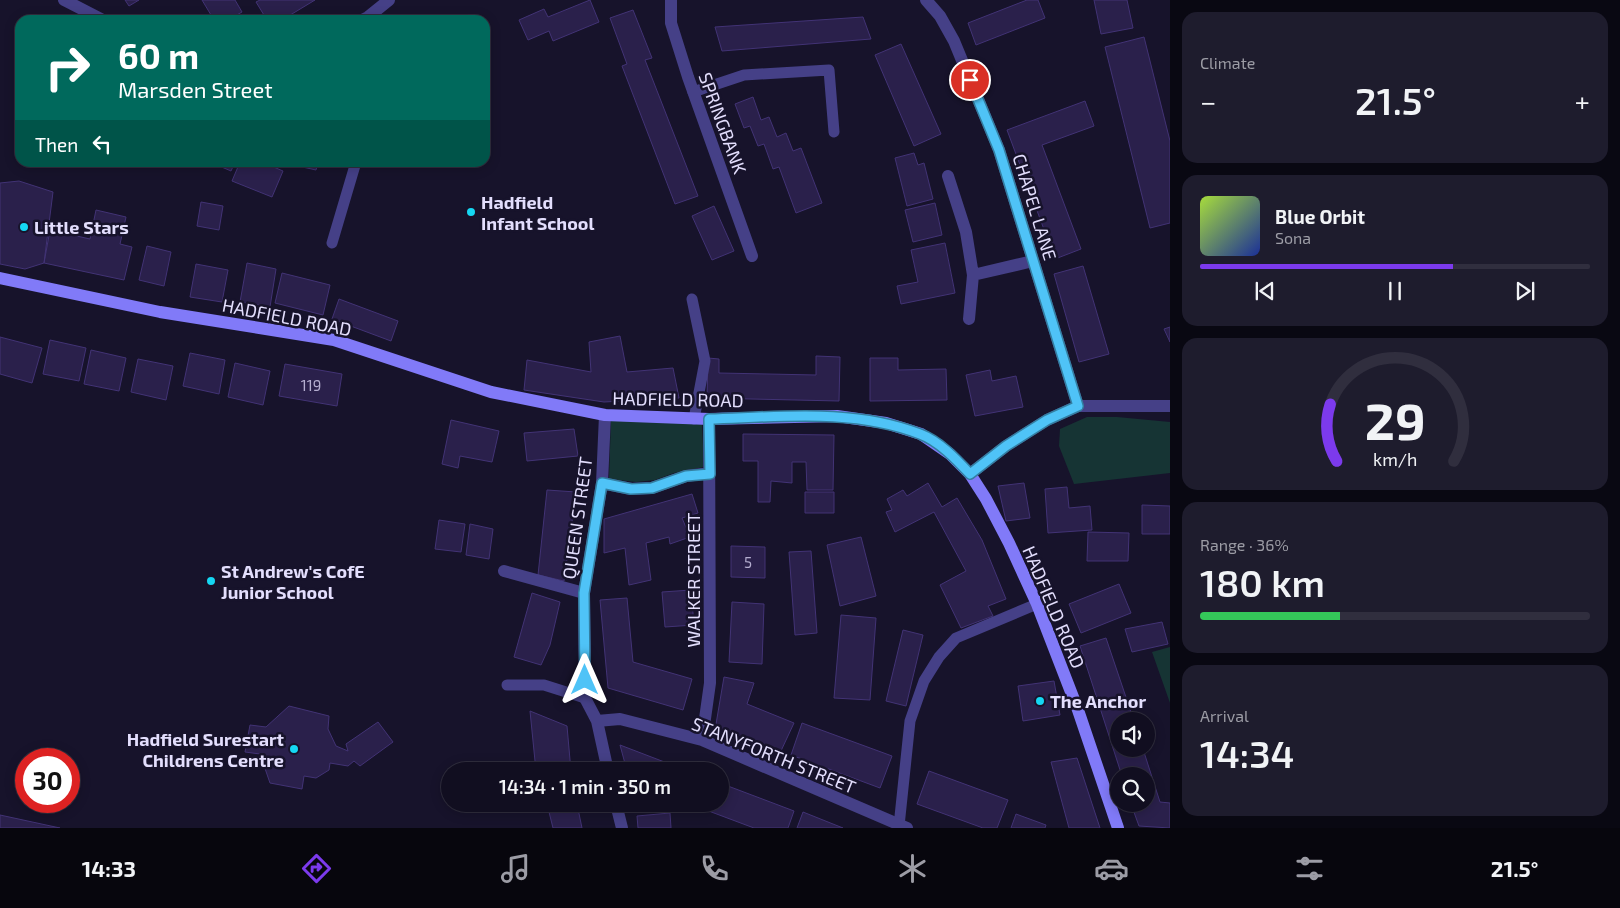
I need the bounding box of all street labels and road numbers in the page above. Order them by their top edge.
street label: SPRINGBANK [694,69,752,177]
street label: CHAPEL LANE [1008,151,1062,263]
street label: HADFIELD ROAD [221,294,353,340]
street label: HADFIELD ROAD [612,387,744,411]
street label: QUEEN STREET [558,455,597,581]
street label: WALKER STREET [682,512,704,648]
street label: HADFIELD ROAD [1018,542,1090,672]
street label: STANYFORTH STREET [689,712,860,798]

